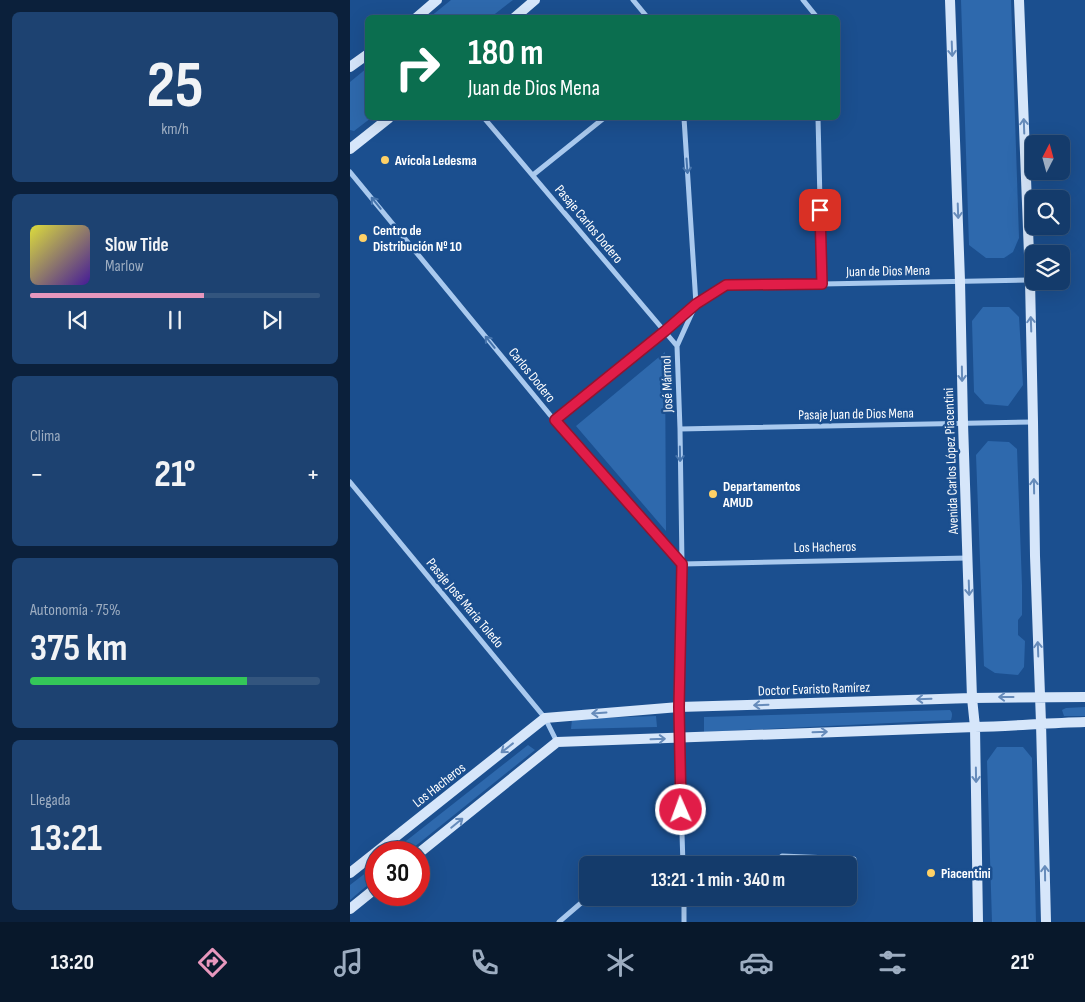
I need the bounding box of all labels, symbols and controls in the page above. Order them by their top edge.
text: 180 m [468,32,544,75]
icon: right [385,35,450,100]
one-way arrow [947,40,957,56]
text: 25 [146,48,204,126]
text: Juan de Dios Mena [468,75,600,102]
one-way arrow [1019,119,1028,135]
text: km/h [161,120,189,139]
north arrow [1025,135,1070,180]
map controls [1025,135,1070,290]
place label: Avícola Ledesma [394,152,477,169]
marker: Avícola Ledesma [379,154,391,166]
one-way arrow [683,158,692,174]
street label: Pasaje Carlos Dodero [551,181,627,267]
pin [799,189,841,231]
button: search [1025,190,1070,235]
icon: arrive [806,196,834,224]
one-way arrow [370,197,382,210]
one-way arrow [953,203,962,219]
place label: Centro de Distribución Nº 10 [373,222,462,255]
marker: Centro de Distribución Nº 10 [357,232,369,244]
text: Slow Tide [105,234,169,257]
button: layers [1025,245,1070,290]
text: Marlow [105,257,144,276]
street label: Juan de Dios Mena [845,262,930,280]
icon: previous [64,306,92,334]
icon: pause [161,306,189,334]
icon: next [258,306,286,334]
one-way arrow [1026,316,1035,332]
one-way arrow [485,336,496,349]
street label: Carlos Dodero [505,344,559,406]
street label: José Mármol [658,355,677,414]
one-way arrow [957,365,967,381]
street label: Avenida Carlos López Piacentini [940,387,962,536]
street label: Pasaje Juan de Dios Mena [798,404,914,424]
text: Clima [30,427,60,446]
one-way arrow [676,446,685,462]
text: 21° [154,452,196,497]
text: − [30,458,44,491]
text: + [306,458,320,491]
place label: Departamentos AMUD [722,478,801,511]
one-way arrow [1029,478,1039,494]
marker: Departamentos AMUD [707,488,719,500]
street label: Los Hacheros [794,538,856,556]
street label: Pasaje José María Toledo [423,555,508,651]
one-way arrow [964,580,974,596]
text: Autonomía · 75% [30,601,121,620]
text: 375 km [30,626,127,671]
one-way arrow [1033,641,1043,657]
street label: Doctor Evaristo Ramírez [758,679,870,699]
one-way arrow [998,692,1014,702]
one-way arrow [916,695,932,704]
one-way arrow [753,700,769,709]
one-way arrow [591,709,607,718]
one-way arrow [812,728,828,737]
one-way arrow [650,734,666,743]
one-way arrow [501,743,514,754]
street label: Los Hacheros [409,759,469,811]
one-way arrow [971,767,981,783]
position arrow [654,783,706,835]
text: Llegada [30,791,71,810]
text: 13:21 [30,816,102,861]
one-way arrow [450,817,463,828]
speed limit sign: 30 [365,841,430,906]
place label: Piacentini [941,865,991,882]
one-way arrow [1040,866,1050,882]
marker: Piacentini [925,867,937,879]
text: 13:21 · 1 min · 340 m [651,869,785,892]
icon: directions [195,945,230,980]
icon: music [331,945,366,980]
icon: phone [467,945,502,980]
icon: climate [603,945,638,980]
icon: car [739,945,774,980]
icon: filters [875,945,910,980]
text: 13:20 [50,949,94,976]
text: 21° [1011,949,1034,976]

